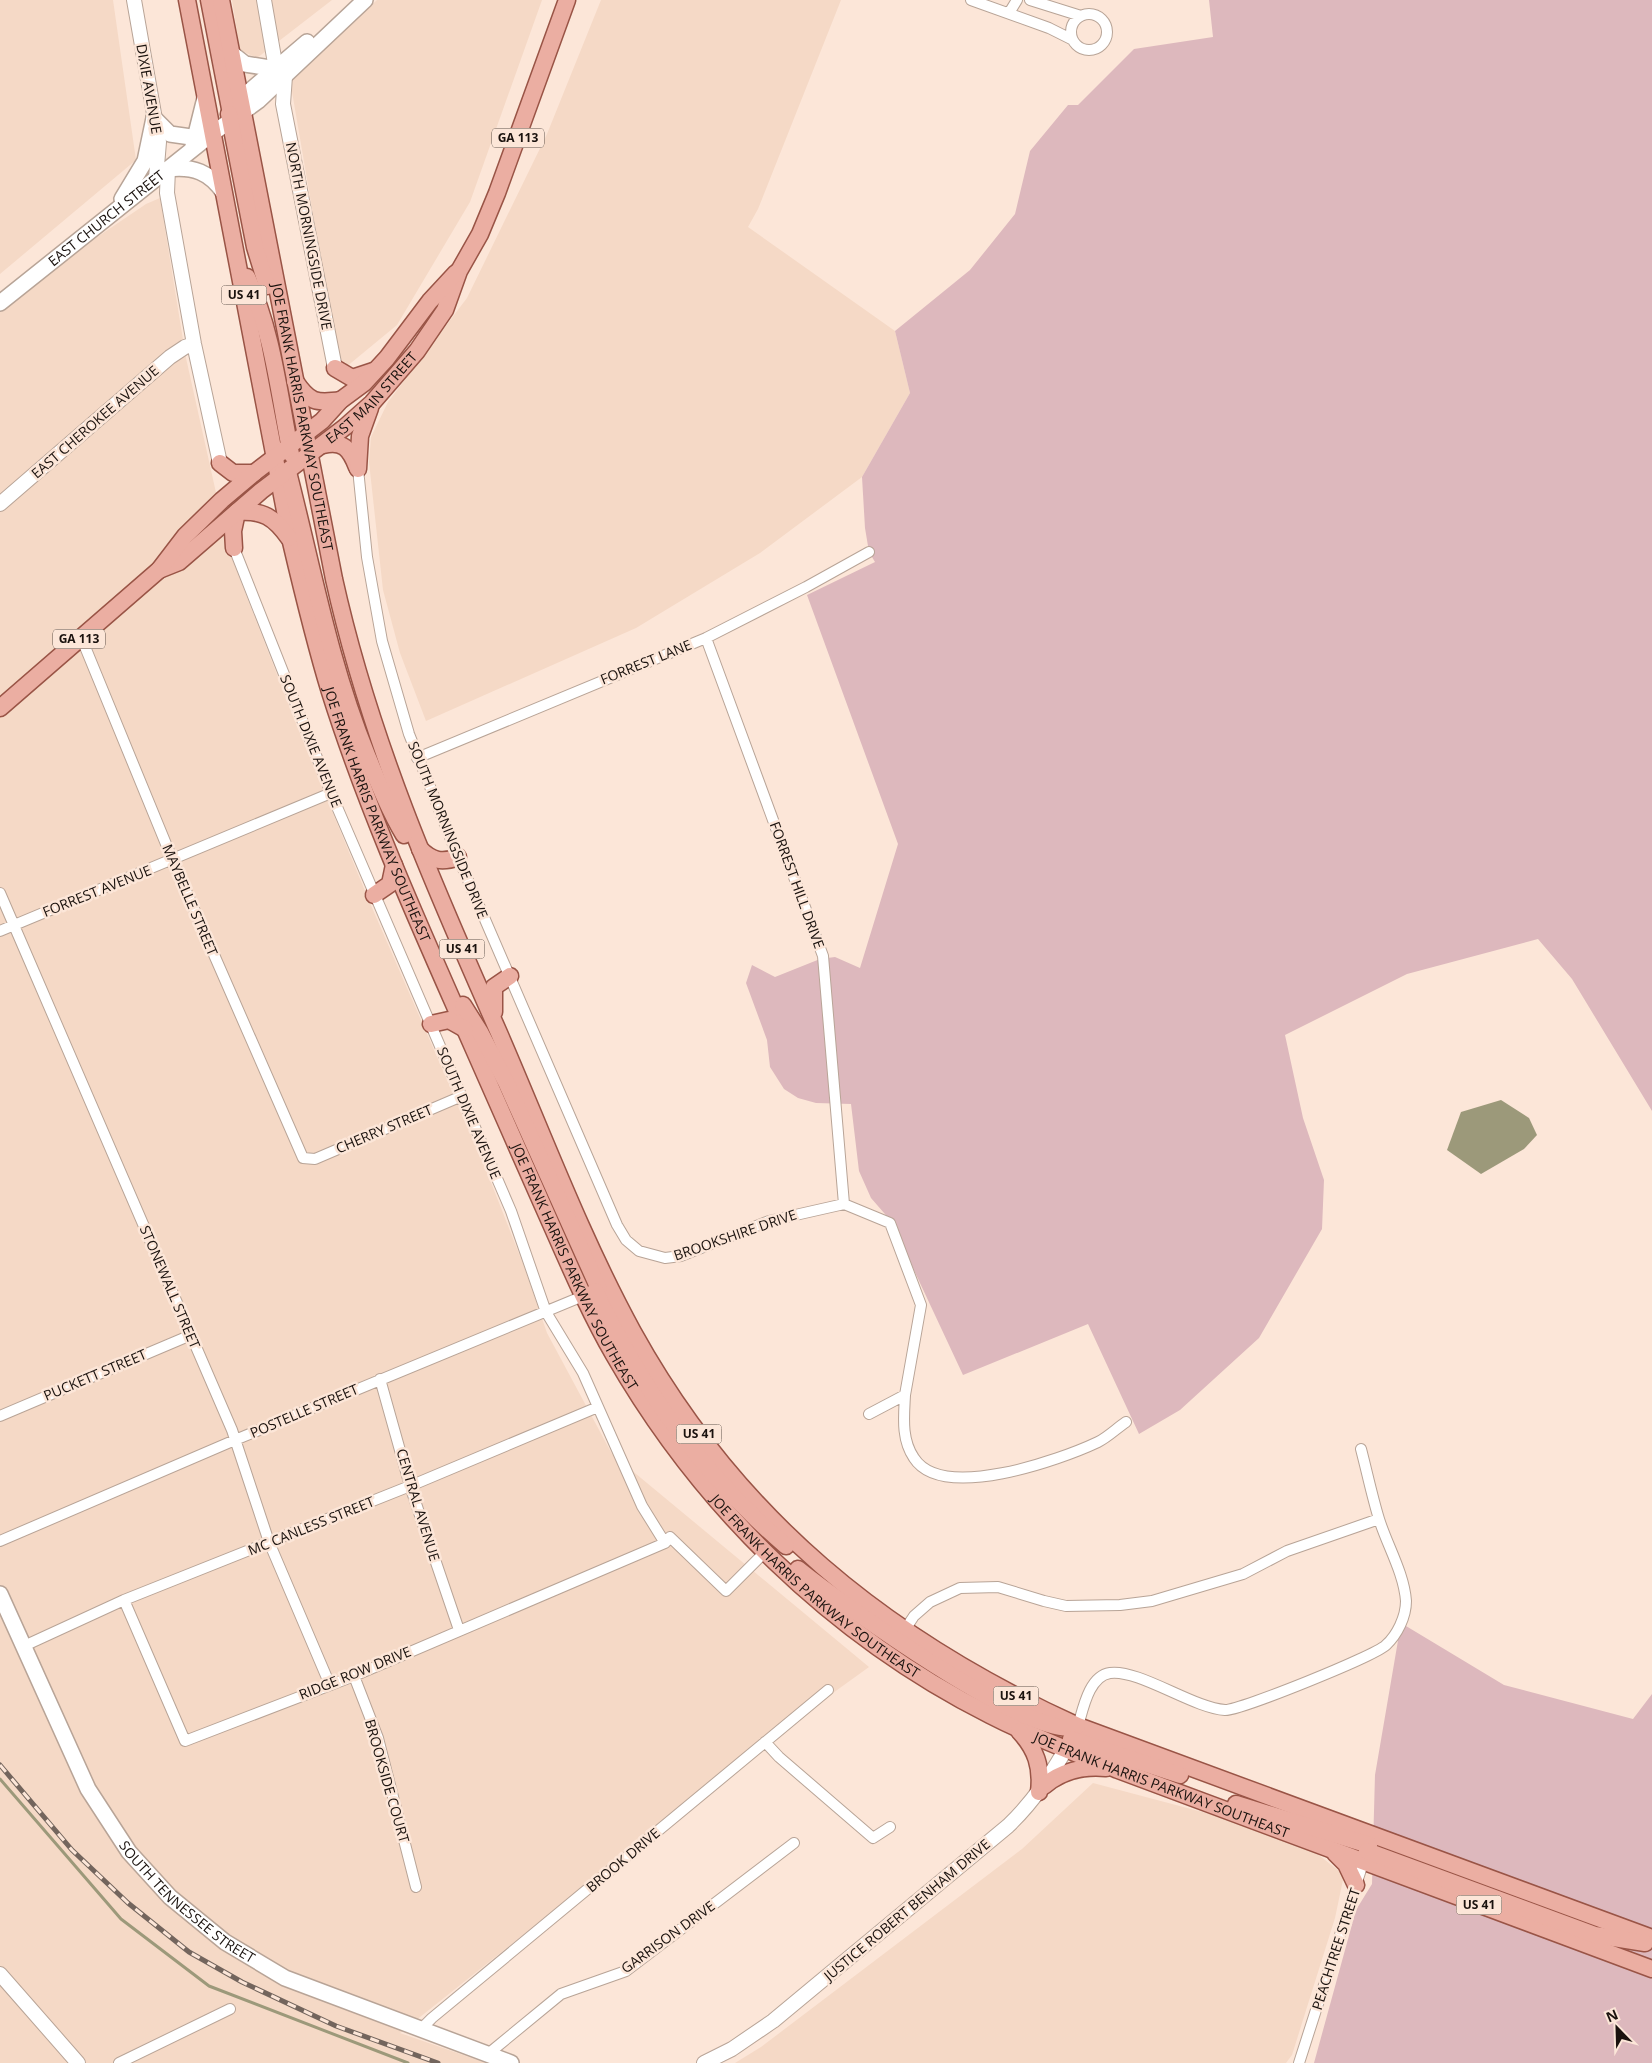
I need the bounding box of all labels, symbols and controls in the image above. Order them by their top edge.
street label: DIXIE AVENUE [132,42,167,135]
road number: GA 113 [492,128,544,148]
street label: NORTH MORNINGSIDE DRIVE [282,140,337,331]
street label: EAST CHURCH STREET [44,165,168,270]
street label: JOE FRANK HARRIS PARKWAY SOUTHEAST [267,280,338,553]
road number: US 41 [222,286,266,304]
street label: EAST MAIN STREET [322,347,421,447]
street label: EAST CHEROKEE AVENUE [27,361,163,482]
road number: GA 113 [53,630,105,648]
street label: FORREST LANE [597,635,694,688]
street label: SOUTH DIXIE AVENUE [276,672,347,810]
street label: JOE FRANK HARRIS PARKWAY SOUTHEAST [319,683,436,945]
street label: SOUTH MORNINGSIDE DRIVE [404,738,493,921]
street label: FORREST HILL DRIVE [766,819,829,951]
street label: MAYBELLE STREET [158,841,223,959]
street label: FORREST AVENUE [40,860,154,921]
road number: US 41 [440,940,484,959]
street label: SOUTH DIXIE AVENUE [433,1044,506,1182]
street label: CHERRY STREET [333,1100,435,1157]
street label: JOE FRANK HARRIS PARKWAY SOUTHEAST [507,1138,643,1394]
street label: BROOKSHIRE DRIVE [671,1205,799,1264]
street label: STONEWALL STREET [136,1222,205,1351]
street label: PUCKETT STREET [40,1344,149,1405]
street label: POSTELLE STREET [247,1379,361,1442]
road number: US 41 [676,1425,722,1444]
street label: CENTRAL AVENUE [392,1446,445,1563]
street label: JOE FRANK HARRIS PARKWAY SOUTHEAST [706,1488,924,1682]
street label: MC CANLESS STREET [245,1491,377,1560]
street label: RIDGE ROW DRIVE [296,1641,414,1704]
road number: US 41 [994,1686,1038,1705]
street label: BROOKSIDE COURT [361,1717,414,1845]
street label: JOE FRANK HARRIS PARKWAY SOUTHEAST [1029,1726,1292,1842]
street label: BROOK DRIVE [582,1823,663,1896]
street label: JUSTICE ROBERT BENHAM DRIVE [818,1834,994,1986]
street label: SOUTH TENNESSEE STREET [115,1837,259,1967]
street label: PEACHTREE STREET [1307,1885,1364,2012]
street label: GARRISON DRIVE [617,1896,719,1977]
road number: US 41 [1456,1896,1502,1914]
north arrow [1592,2003,1642,2053]
text: N [1603,2005,1621,2027]

